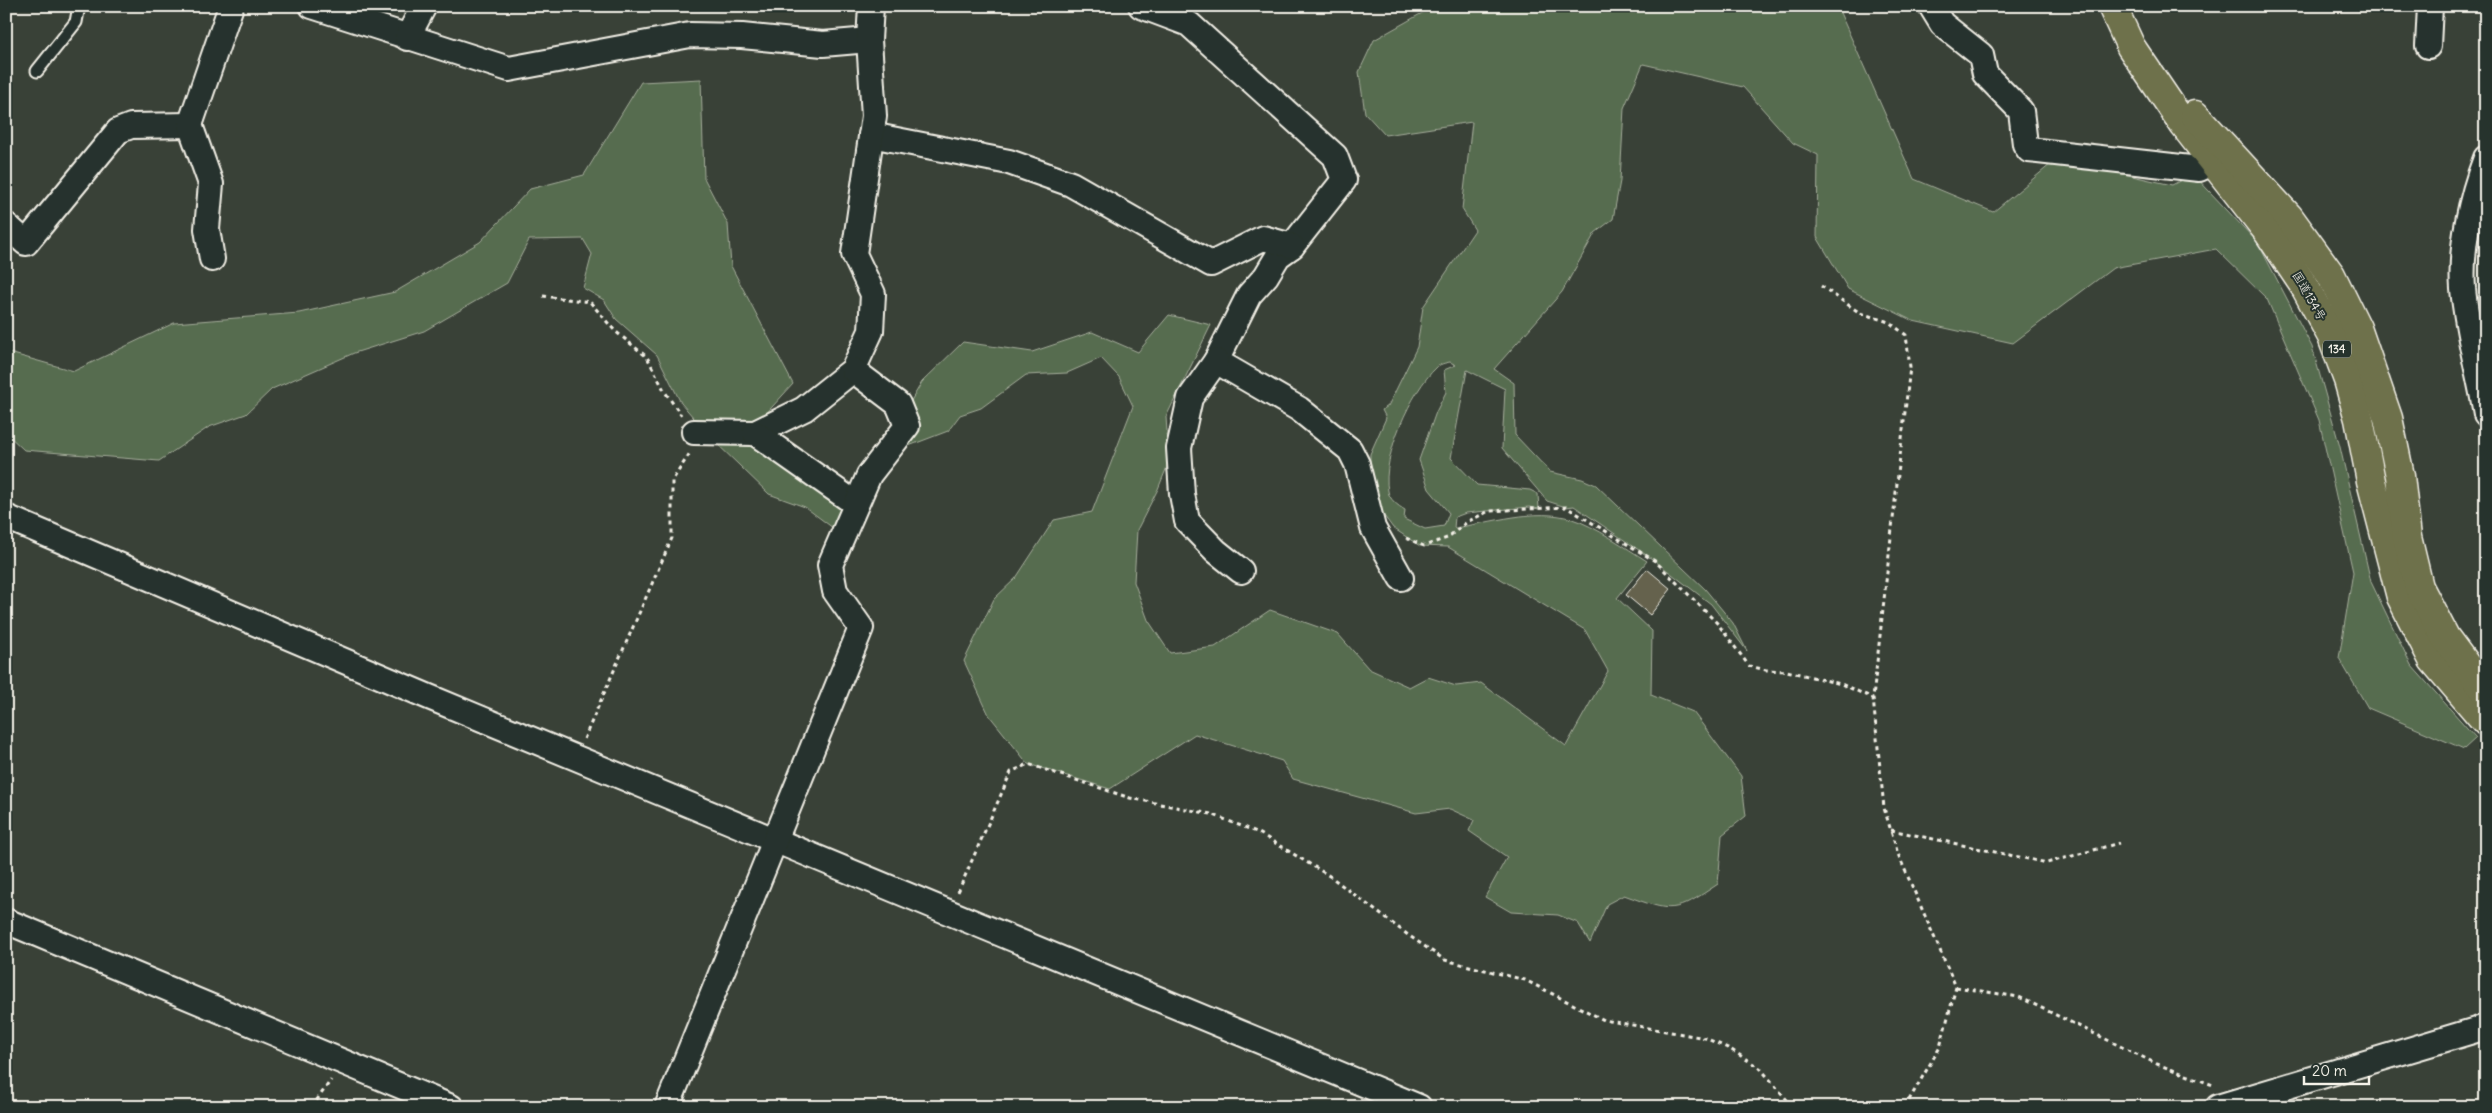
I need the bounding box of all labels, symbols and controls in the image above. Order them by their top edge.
street label: 国道134号 [2289,268,2330,323]
road number: 134 [2323,340,2351,358]
scale bar [2304,1053,2370,1085]
text: 20 m [2312,1061,2347,1080]

